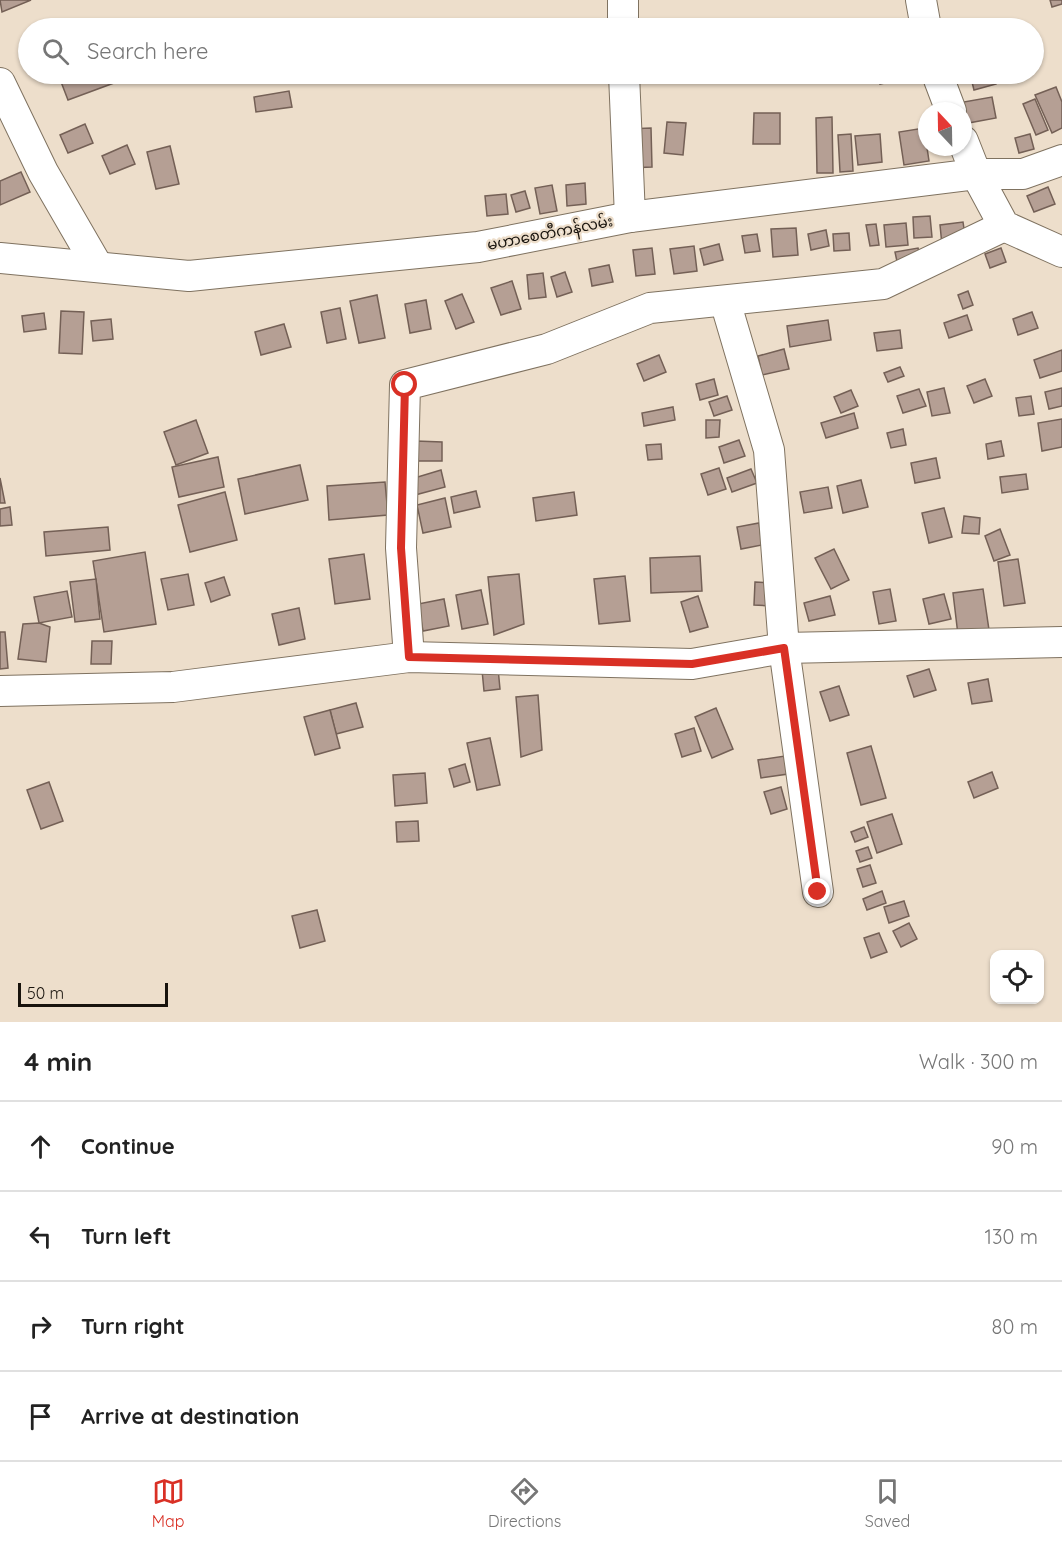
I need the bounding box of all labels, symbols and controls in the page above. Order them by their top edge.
search box [18,18,1044,84]
icon: search [39,35,72,68]
text: Search here [87,37,208,65]
north arrow [918,102,972,156]
street label: မဟာစေတီကန်လမ်း [485,211,615,257]
route start [391,371,417,397]
route end [804,878,830,904]
map controls [990,950,1044,1004]
button: locate [990,950,1044,1004]
scale bar [18,980,168,1007]
text: 50 m [27,983,64,1003]
text: 4 min [24,1045,92,1078]
text: Walk · 300 m [919,1049,1038,1074]
icon: ahead [24,1130,57,1163]
text: Continue [81,1132,175,1160]
text: 90 m [991,1134,1038,1159]
icon: left [24,1220,57,1253]
text: Turn left [81,1222,171,1250]
text: 130 m [985,1224,1038,1249]
icon: right [24,1310,57,1343]
text: Turn right [81,1312,185,1340]
text: 80 m [992,1314,1038,1339]
icon: arrive [24,1400,57,1433]
text: Arrive at destination [81,1402,299,1430]
tab: Map [152,1475,185,1531]
tab: Directions [488,1475,561,1531]
tab: Saved [865,1475,910,1531]

